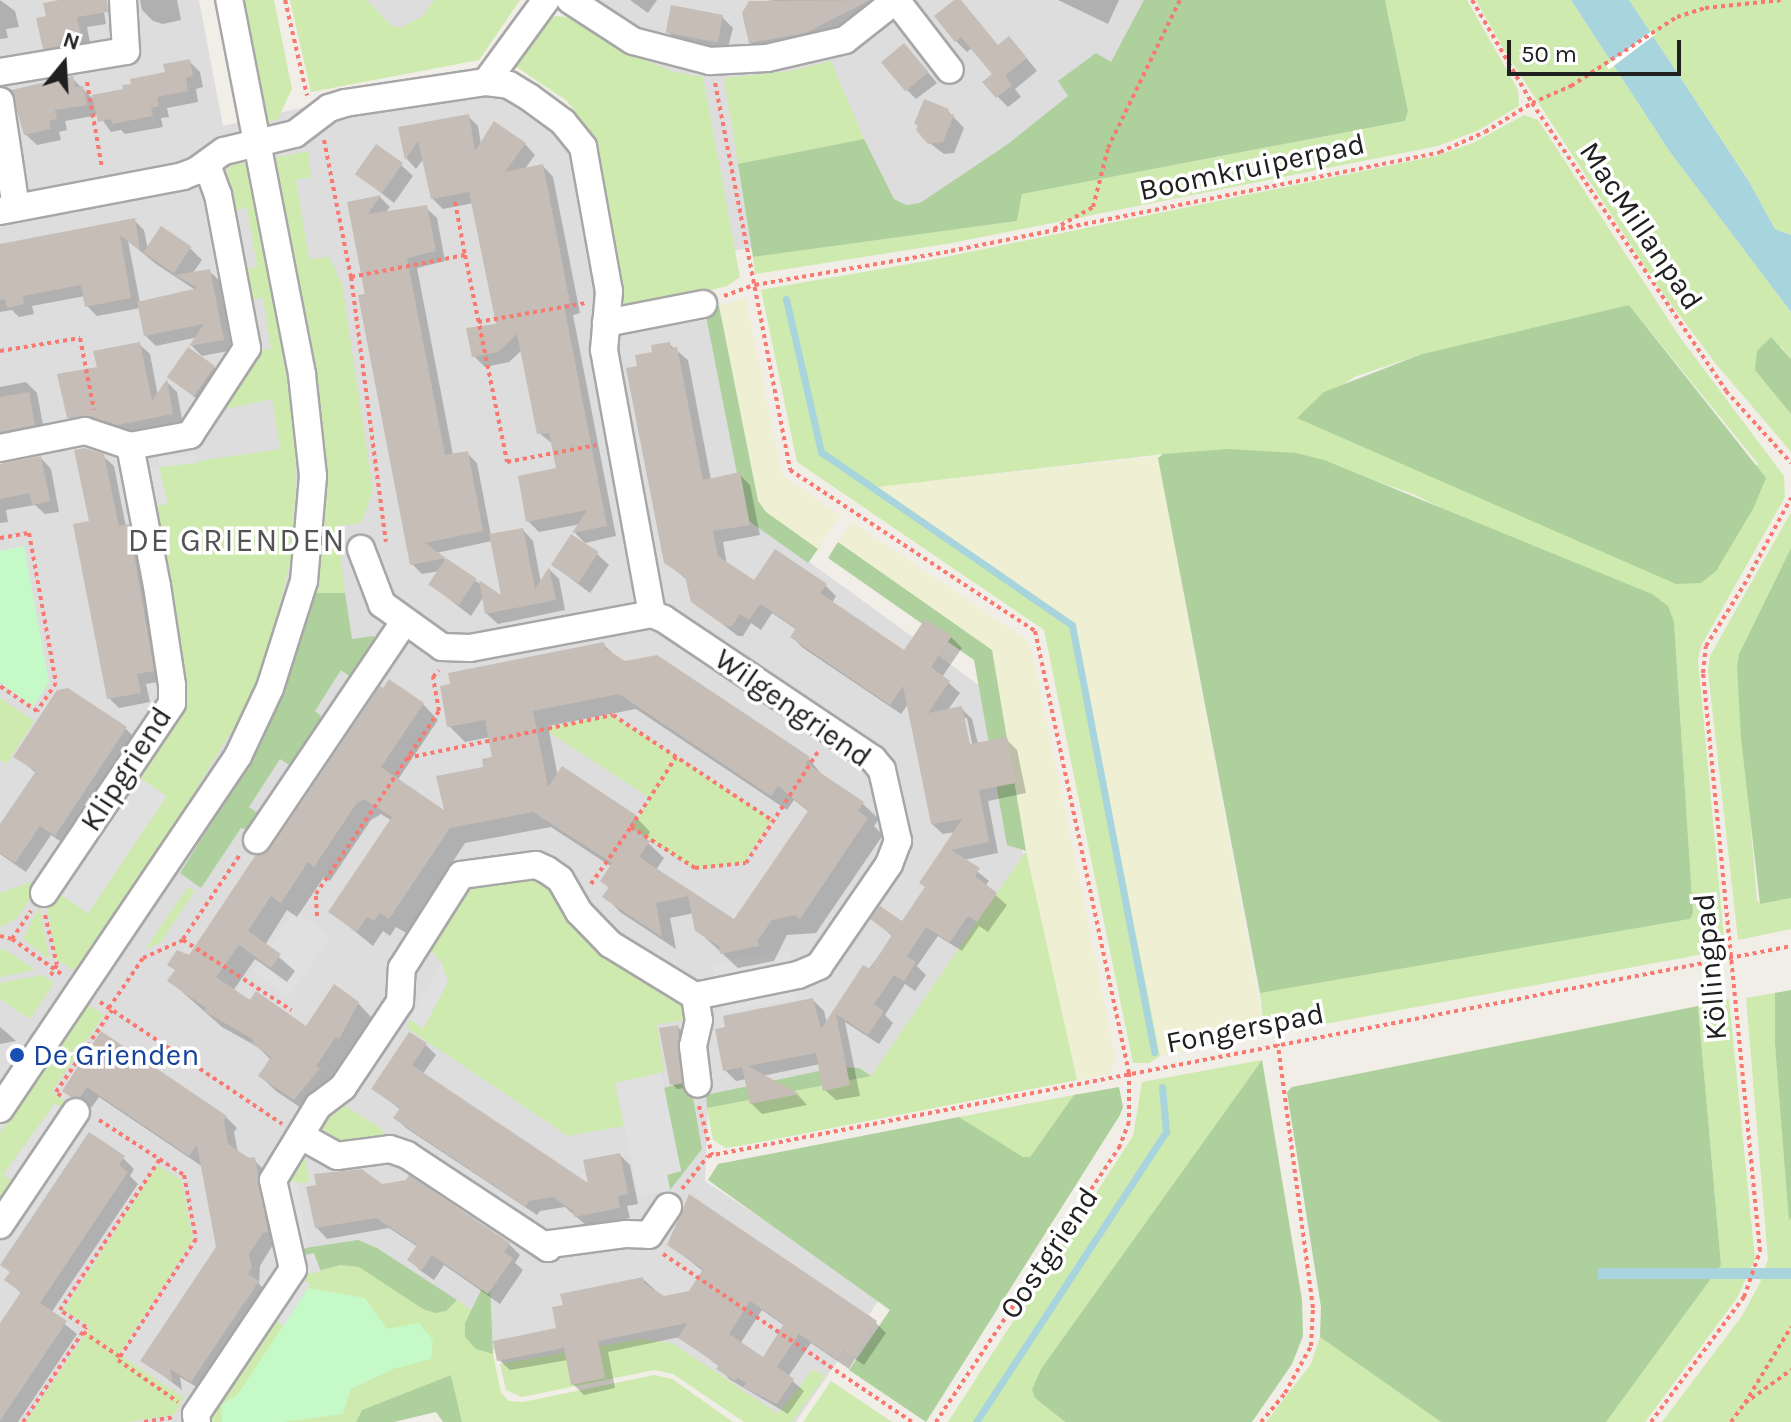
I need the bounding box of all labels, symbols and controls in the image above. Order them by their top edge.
north arrow [24,24,104,104]
scale bar [1511,24,1685,74]
text: N [60,26,83,56]
text: 50 m [1521,40,1577,68]
street label: Boomkruiperpad [1136,125,1368,209]
street label: MacMillanpad [1572,135,1710,317]
district label: DE GRIENDEN [128,522,346,560]
street label: Wilgengriend [708,641,878,775]
street label: Klipgriend [72,700,180,838]
street label: Köllingpad [1686,892,1734,1042]
street label: Fongerspad [1163,995,1327,1061]
place label: De Grienden [33,1037,199,1073]
marker: De Grienden [8,1046,26,1064]
street label: Oostgriend [992,1180,1106,1326]

